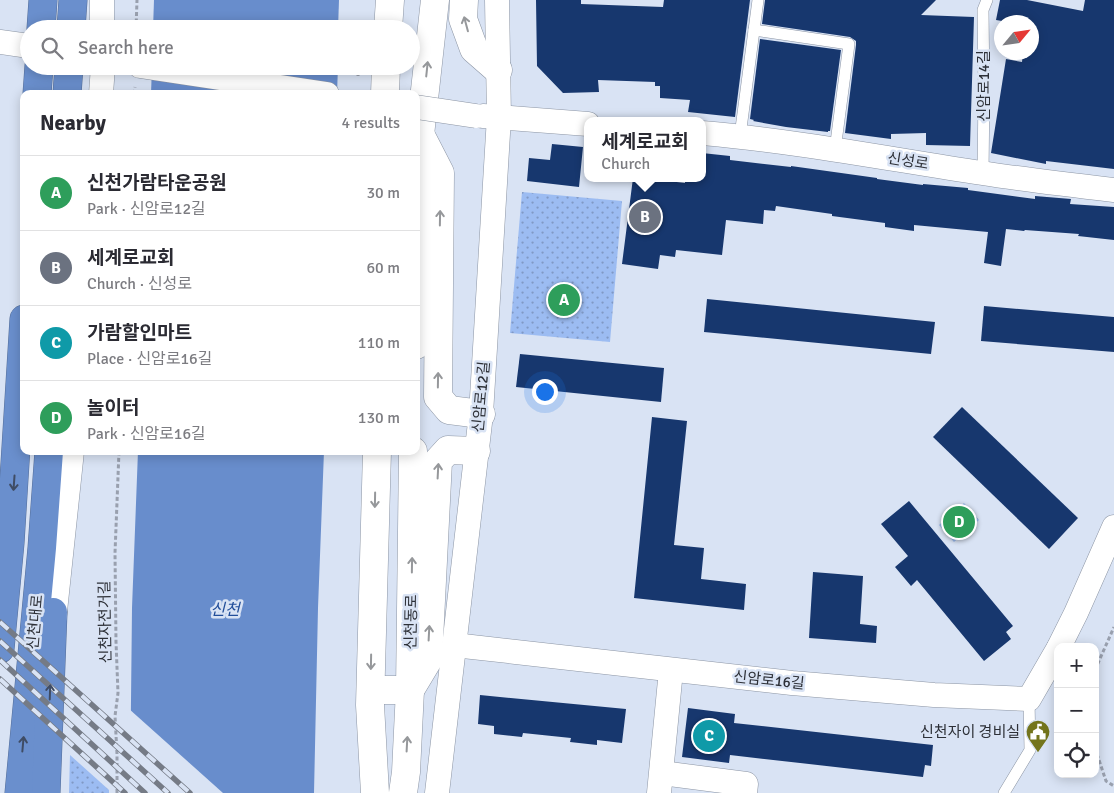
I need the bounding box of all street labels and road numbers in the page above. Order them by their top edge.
street label: 신암로14길 [975,50,993,122]
street label: 신성로 [886,149,930,173]
street label: 신암로12길 [469,361,493,433]
street label: 신천자전거길 [95,580,115,664]
street label: 신천대로 [24,594,46,650]
street label: 신천동로 [402,594,420,650]
street label: 신암로16길 [733,667,805,693]

